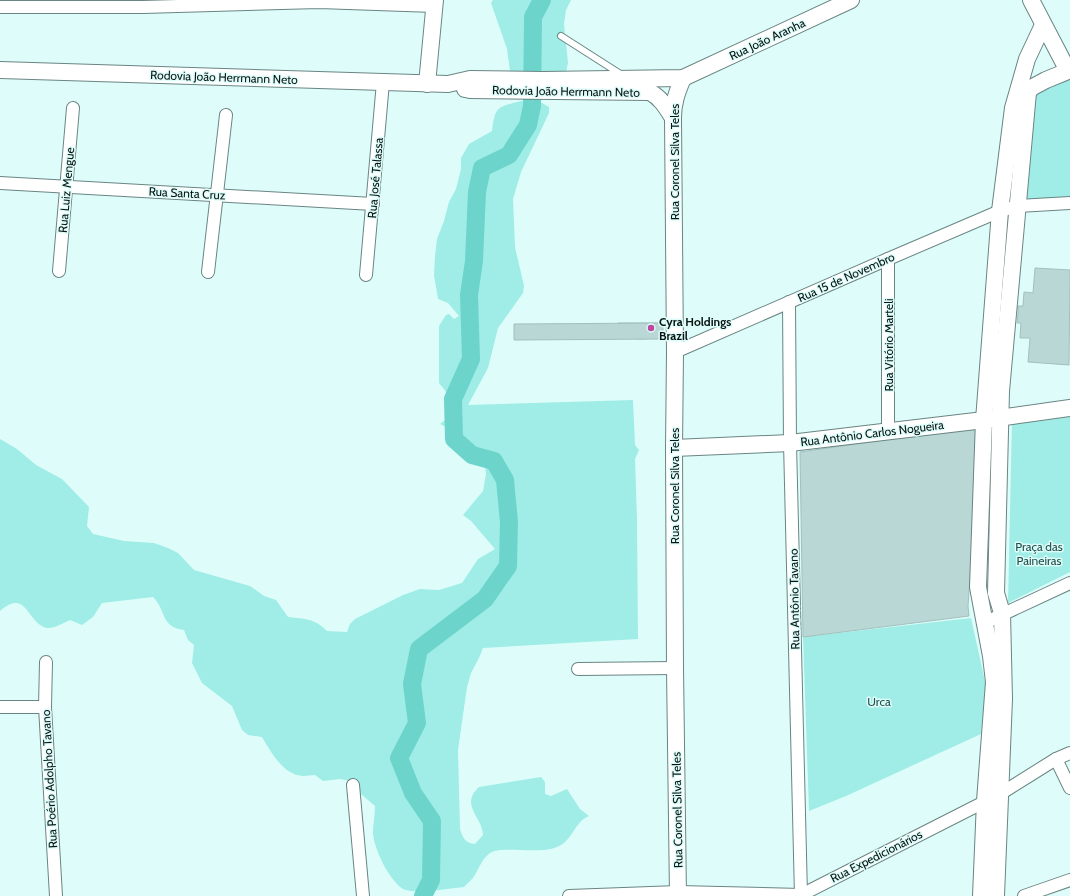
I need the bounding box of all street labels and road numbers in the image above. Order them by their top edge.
street label: Rua João Aranha [727,15,808,63]
street label: Rodovia João Herrmann Neto [150,67,298,87]
street label: Rodovia João Herrmann Neto [492,82,640,100]
street label: Rua Coronel Silva Teles [667,104,682,220]
street label: Rua José Talassa [364,137,386,219]
street label: Rua Luiz Mengue [55,147,77,233]
street label: Rua Santa Cruz [148,184,226,203]
street label: Rua 15 de Novembro [795,249,897,305]
street label: Rua Vitório Marteli [881,298,896,392]
street label: Rua Antônio Carlos Nogueira [799,417,945,449]
street label: Rua Coronel Silva Teles [667,428,682,544]
street label: Rua Antônio Tavano [786,548,802,650]
street label: Rua Poério Adolpho Tavano [38,709,60,849]
street label: Rua Coronel Silva Teles [668,752,686,868]
street label: Rua Expedicionários [828,826,924,886]

